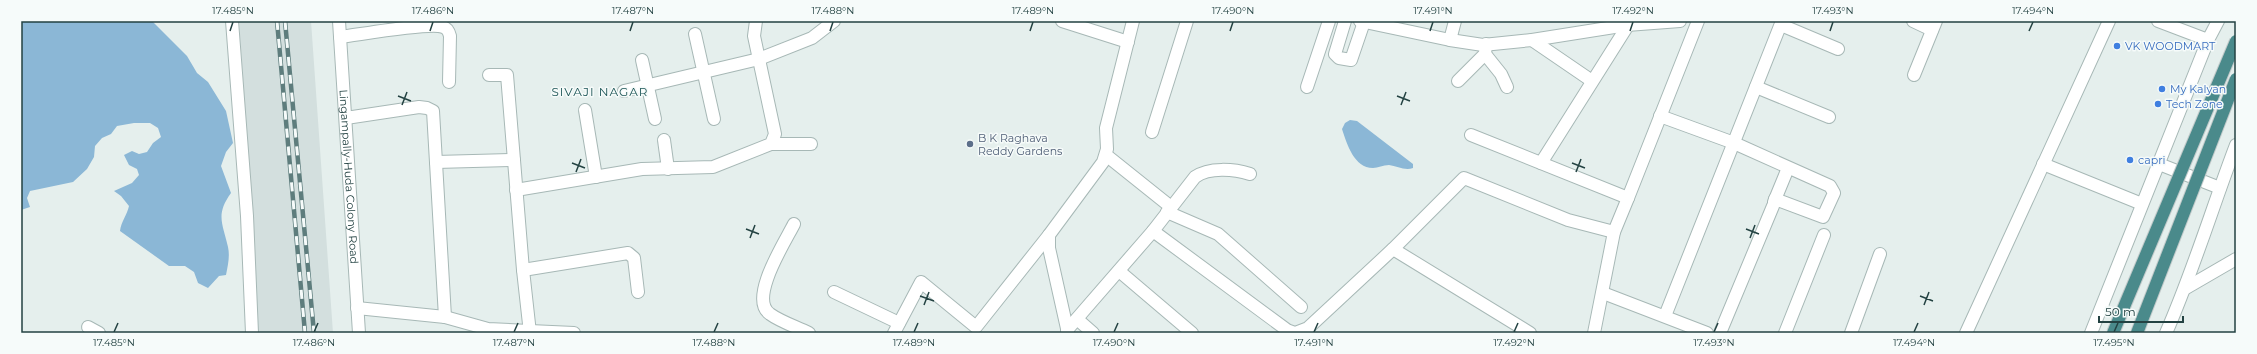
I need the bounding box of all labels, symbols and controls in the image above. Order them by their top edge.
text: 17.485°N [212,4,254,17]
text: 17.486°N [412,4,454,17]
text: 17.487°N [612,4,654,17]
text: 17.488°N [812,4,854,17]
text: 17.489°N [1012,4,1054,17]
text: 17.490°N [1212,4,1254,17]
text: 17.491°N [1413,4,1453,17]
text: 17.492°N [1612,4,1654,17]
text: 17.493°N [1812,4,1854,17]
text: 17.494°N [2012,4,2054,17]
place label: VK WOODMART [2125,39,2216,53]
marker: VK WOODMART [2112,41,2122,51]
place label: My Kalyan [2170,82,2226,96]
district label: SIVAJI NAGAR [551,84,649,99]
marker: My Kalyan [2157,84,2167,94]
street label: Lingampally-Huda Colony Road [336,89,362,264]
place label: Tech Zone [2166,97,2223,111]
marker: Tech Zone [2153,99,2163,109]
place label: B K Raghava Reddy Gardens [978,131,1063,158]
marker: B K Raghava Reddy Gardens [965,139,975,149]
place label: capri [2138,153,2165,167]
marker: capri [2125,155,2135,165]
scale bar [2099,298,2183,324]
text: 50 m [2105,304,2136,319]
text: 17.485°N [93,336,135,349]
text: 17.486°N [293,336,335,349]
text: 17.487°N [493,336,535,349]
text: 17.488°N [693,336,735,349]
text: 17.489°N [893,336,935,349]
text: 17.490°N [1093,336,1135,349]
text: 17.491°N [1294,336,1334,349]
text: 17.492°N [1493,336,1535,349]
text: 17.493°N [1693,336,1735,349]
text: 17.494°N [1893,336,1935,349]
text: 17.495°N [2093,336,2135,349]

